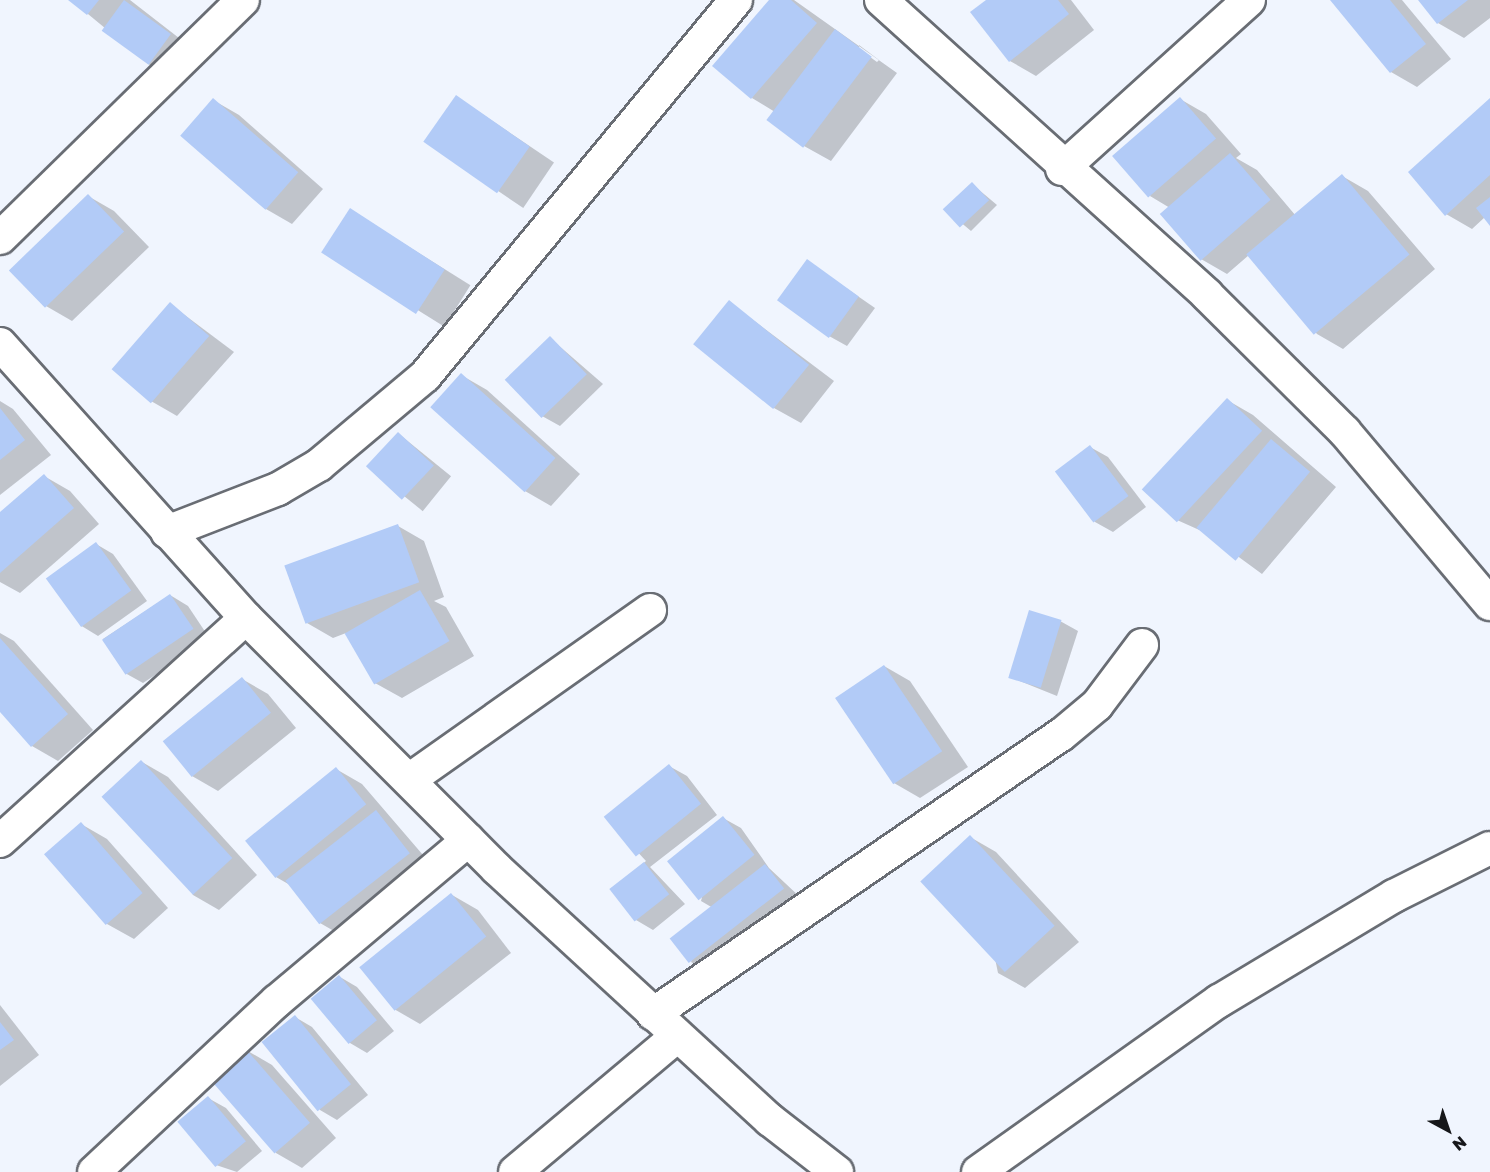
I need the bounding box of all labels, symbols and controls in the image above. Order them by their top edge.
north arrow [1418,1100,1478,1160]
text: N [1448,1132,1471,1155]

